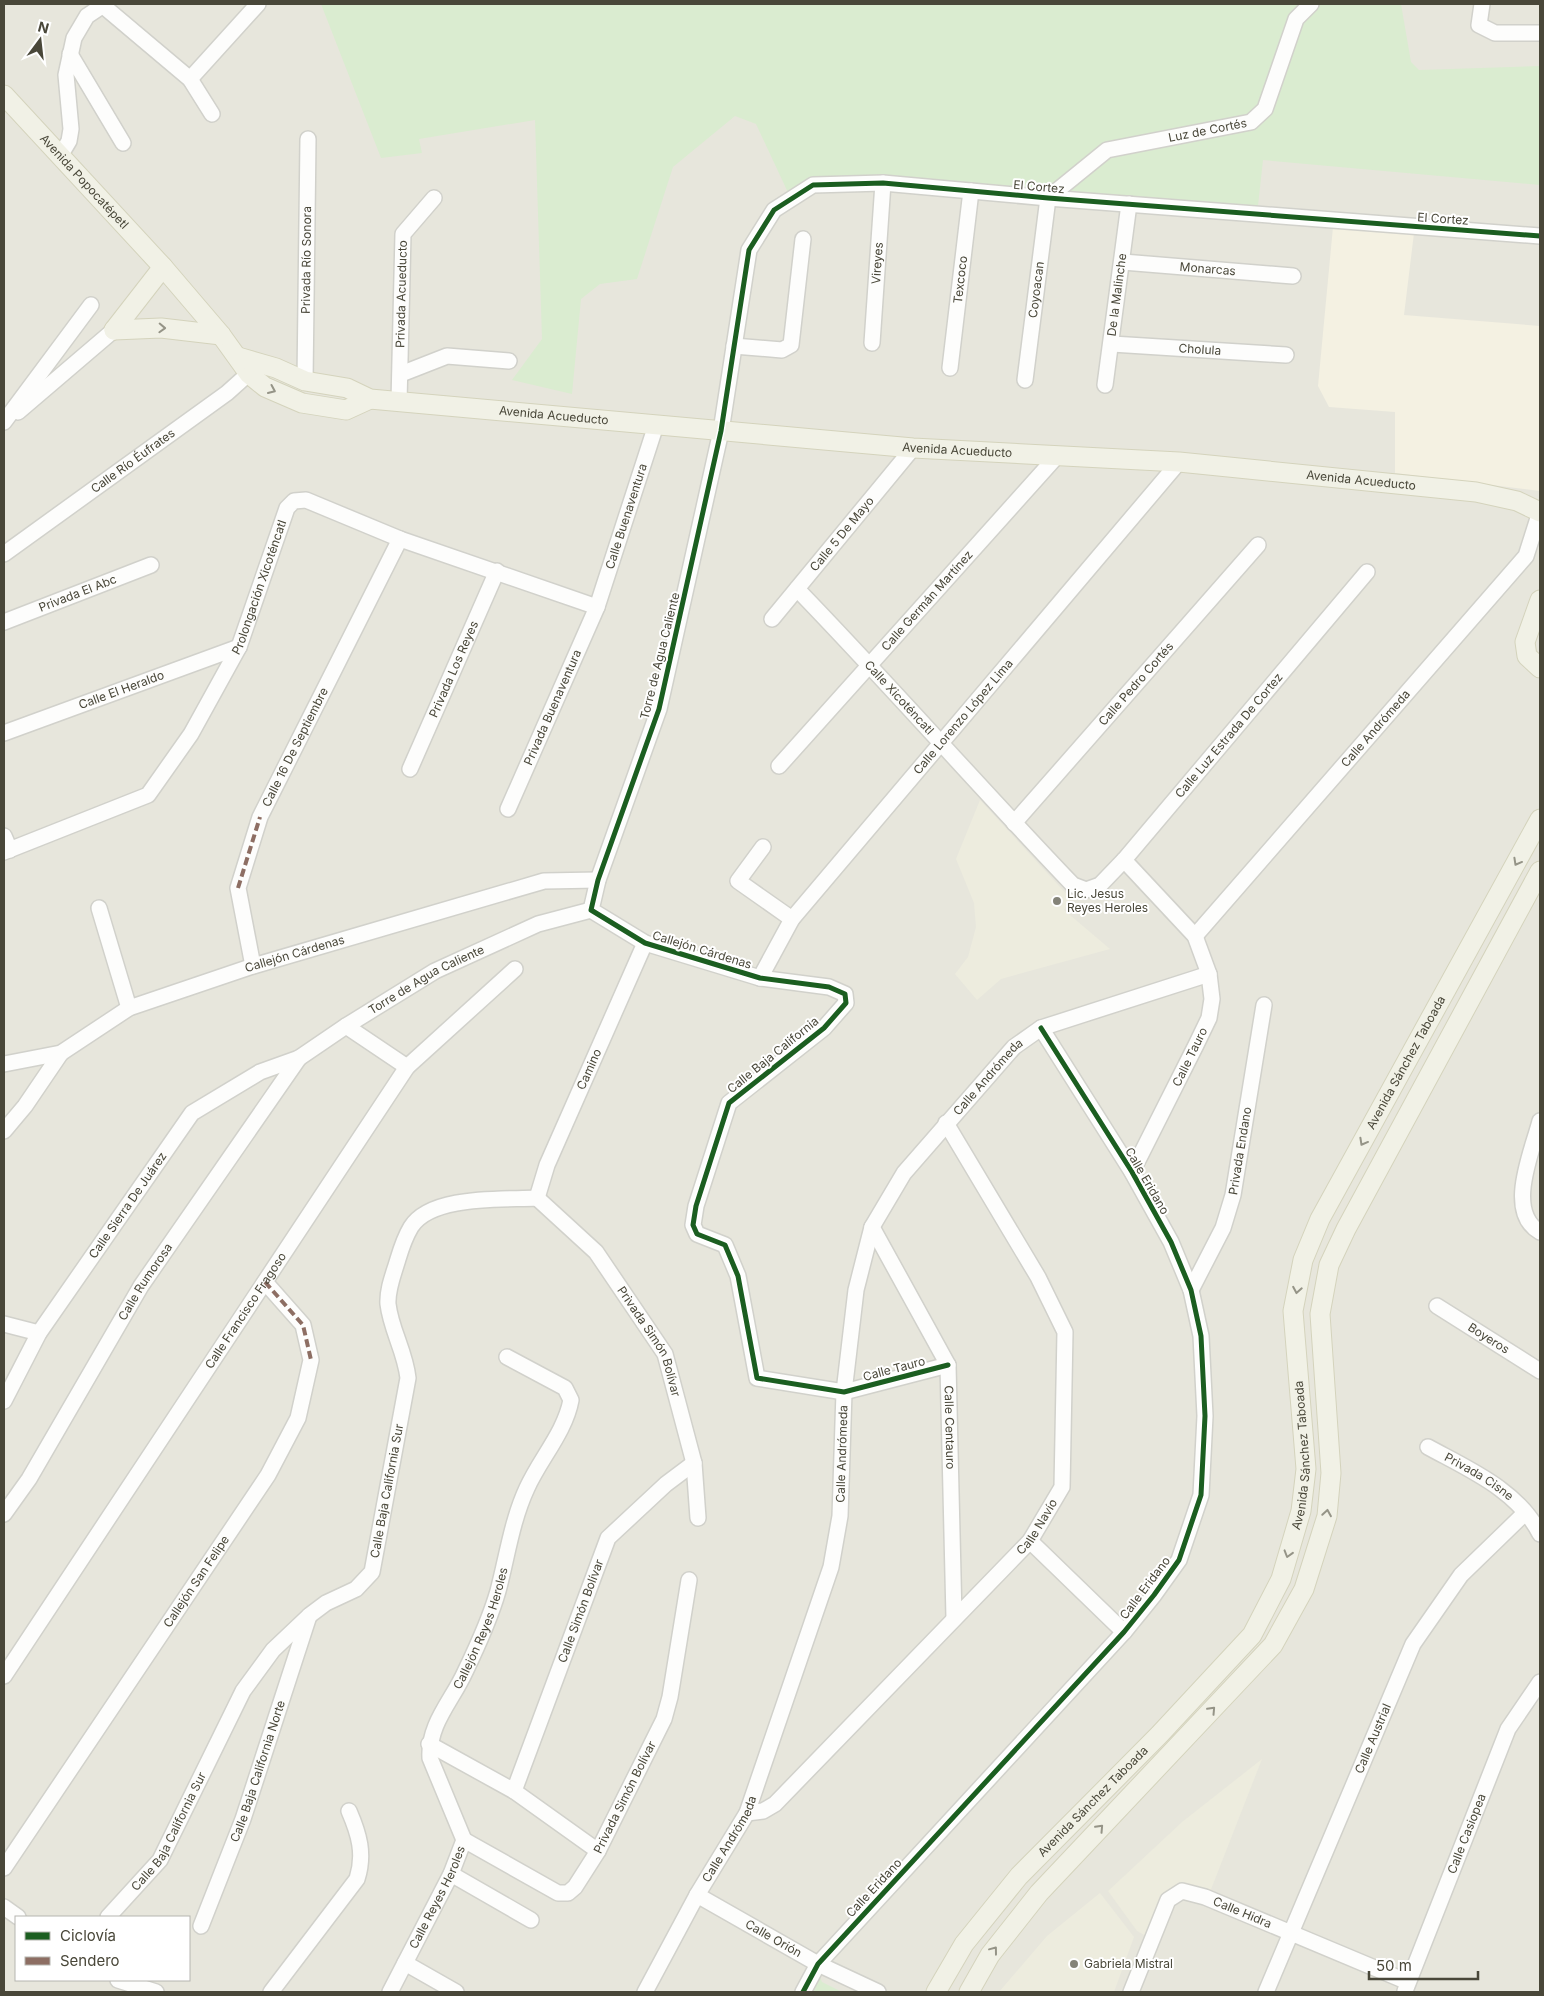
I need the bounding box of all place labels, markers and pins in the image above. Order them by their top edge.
place label: Lic. Jesus Reyes Heroles [1067,886,1148,915]
marker: Lic. Jesus Reyes Heroles [1051,895,1063,907]
place label: Gabriela Mistral [1084,1956,1173,1971]
marker: Gabriela Mistral [1068,1958,1080,1970]

